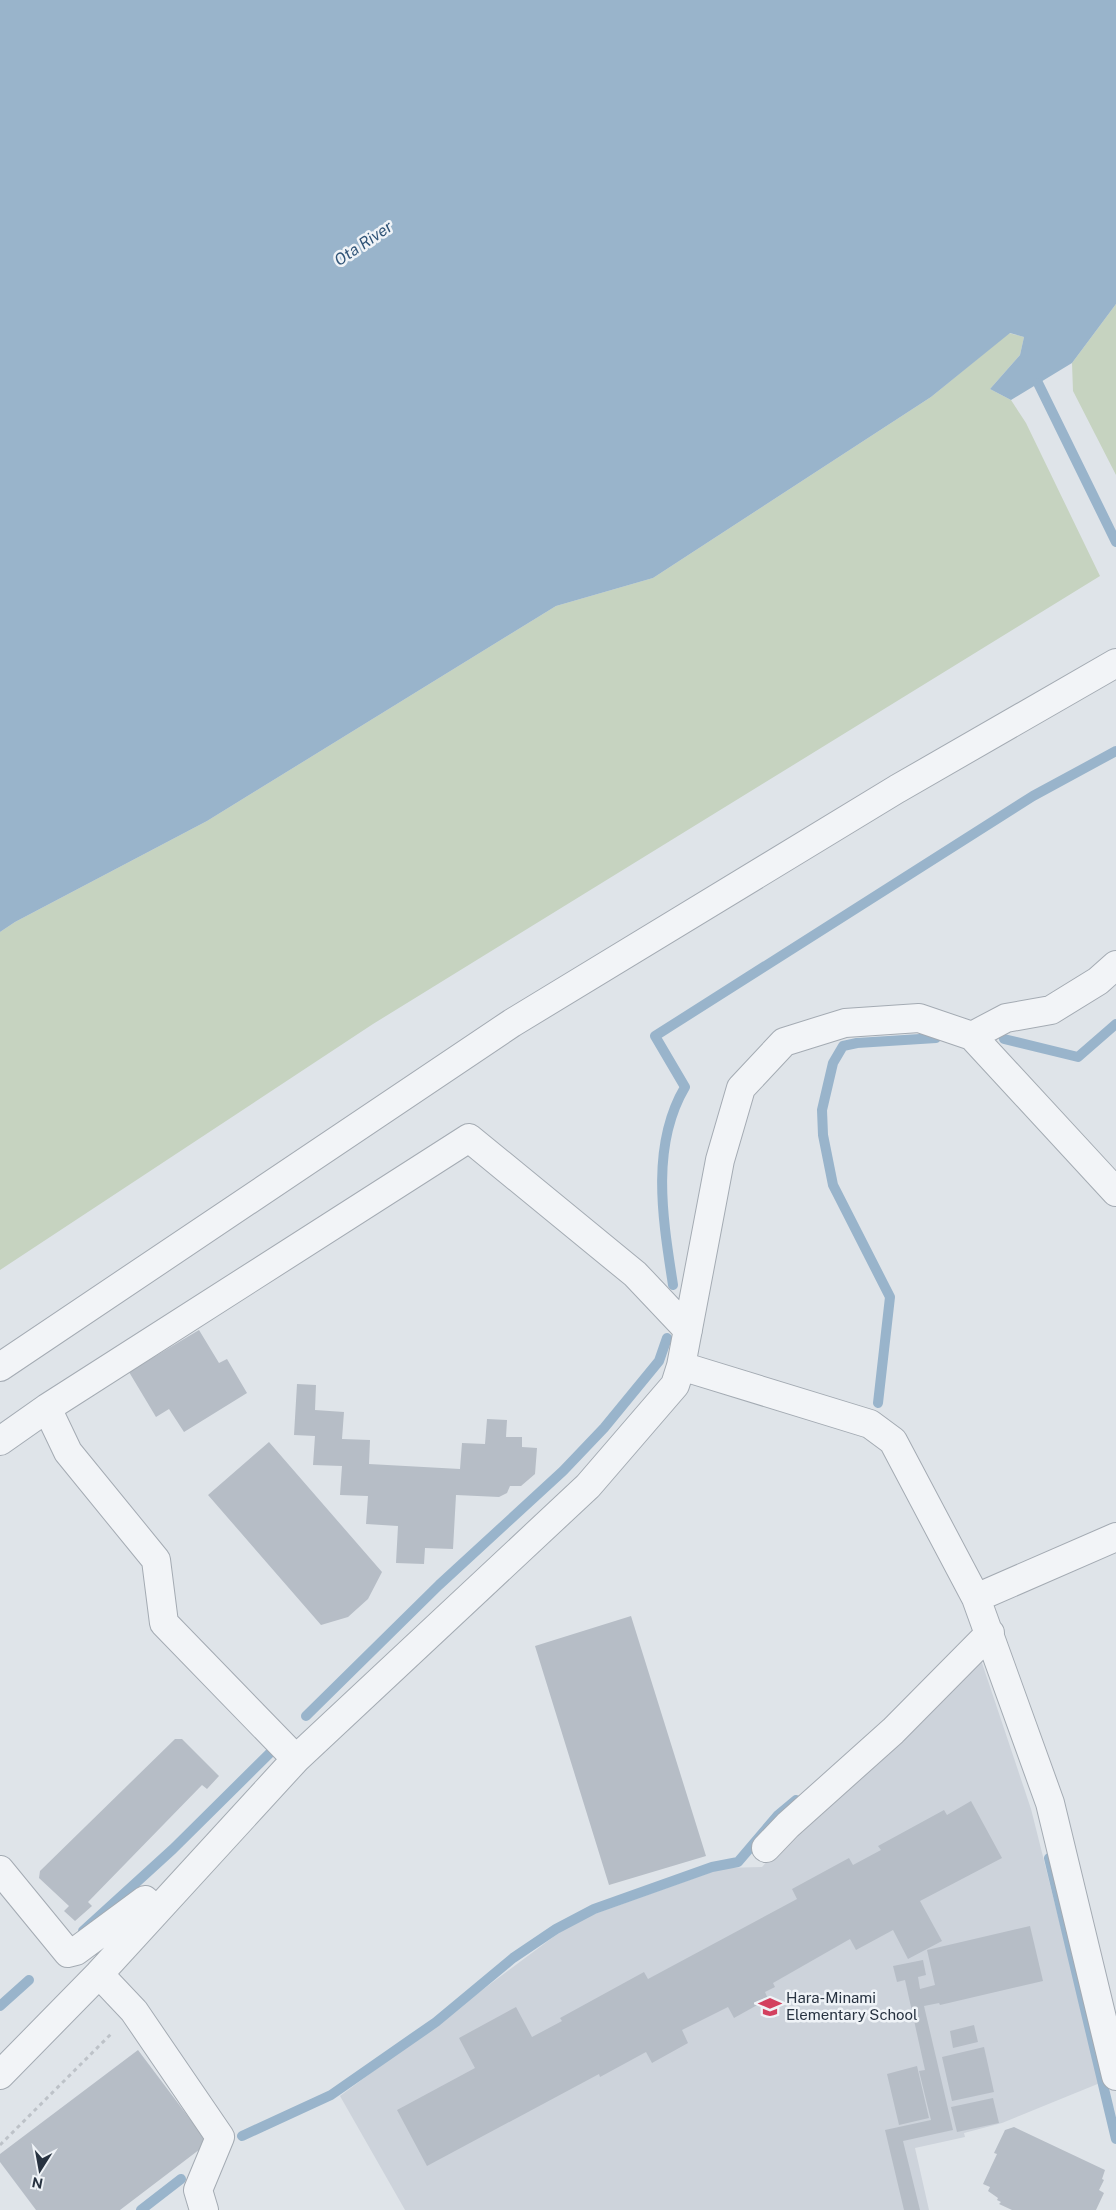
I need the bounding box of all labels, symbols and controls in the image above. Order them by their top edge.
water label: Ota River [331,217,397,270]
place label: Hara-Minami Elementary School [786,1989,918,2023]
school or university icon: Hara-Minami Elementary School [757,1994,783,2020]
north arrow [15,2145,65,2195]
text: N [31,2174,44,2192]

